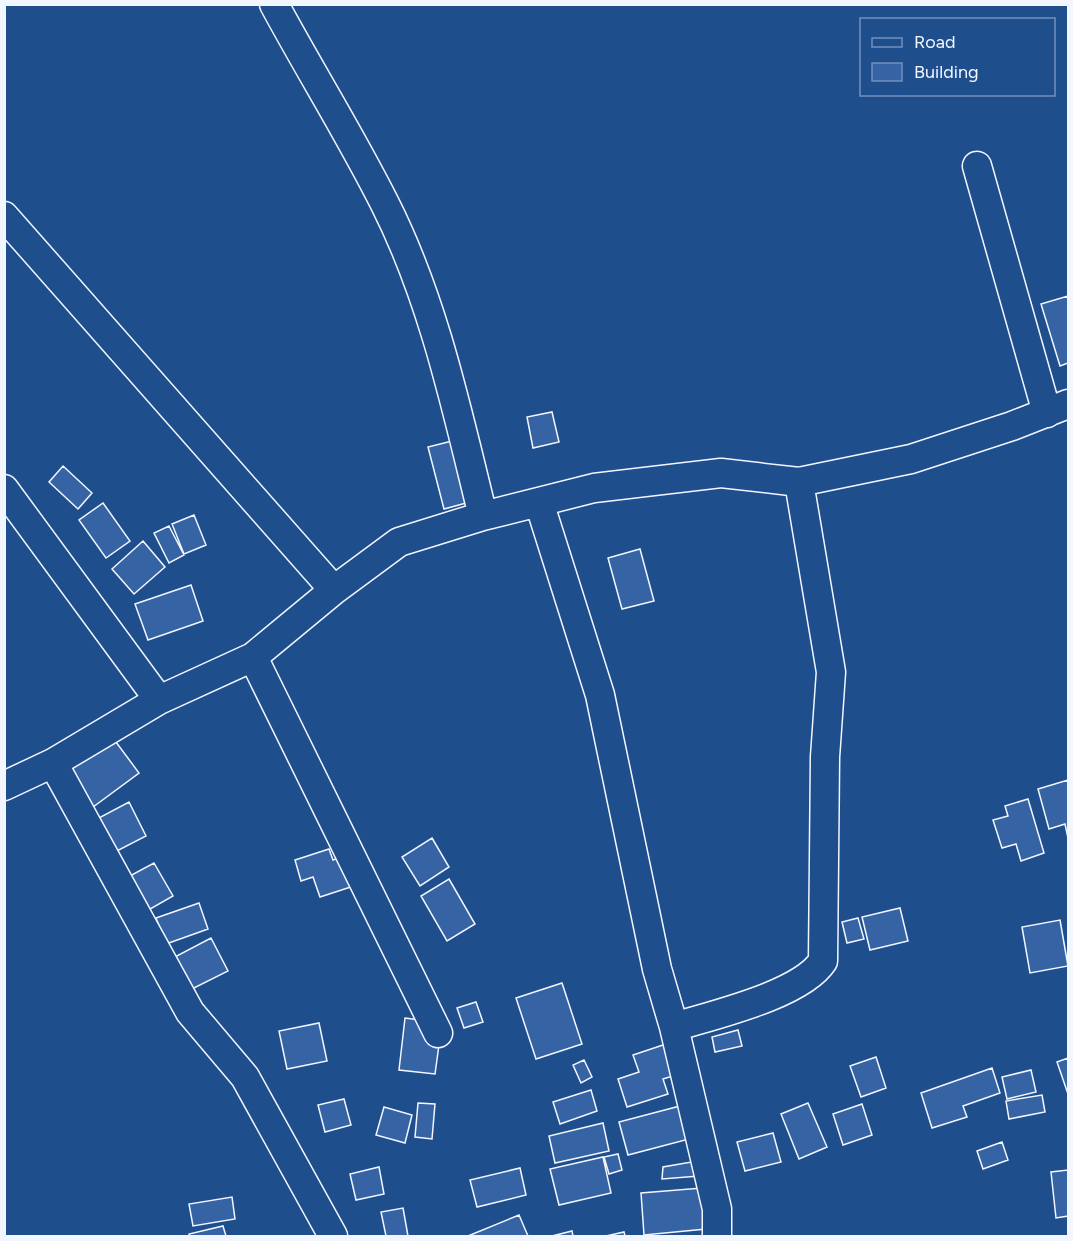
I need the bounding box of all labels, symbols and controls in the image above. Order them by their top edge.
legend [860,18,1055,96]
text: Road [914,31,955,53]
text: Building [914,61,979,83]

